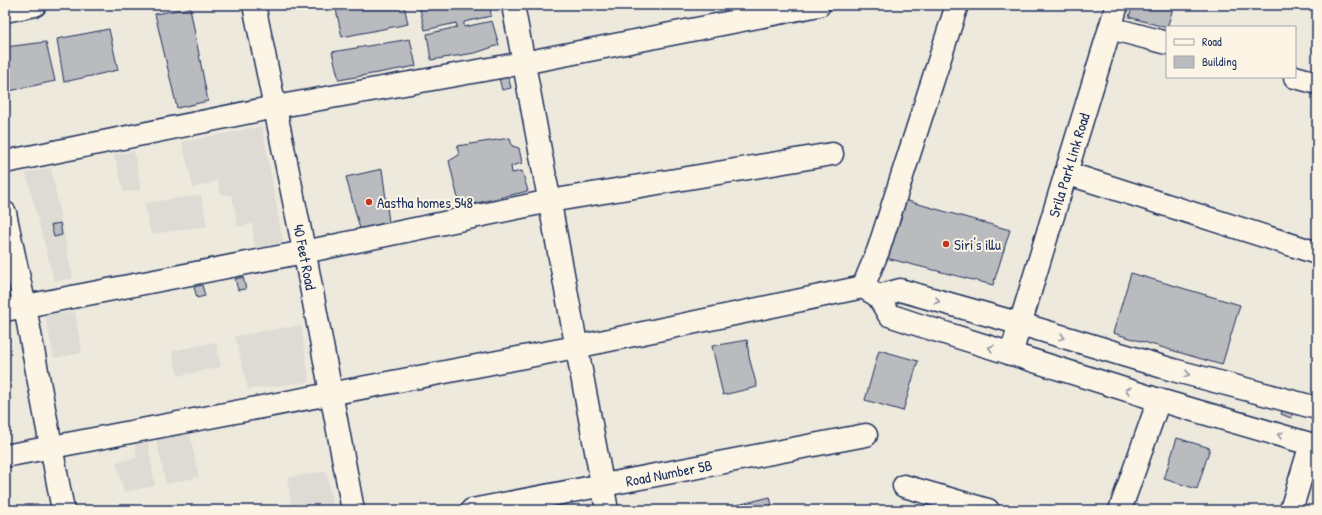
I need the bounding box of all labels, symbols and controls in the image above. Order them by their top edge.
legend [1166,26,1296,78]
text: Road [1202,33,1222,50]
text: Building [1202,53,1237,70]
street label: Srila Park Link Road [1043,110,1095,220]
place label: Aastha homes 548 [377,192,473,213]
marker: Aastha homes 548 [364,197,374,207]
street label: 40 Feet Road [288,222,322,292]
place label: Siri's illu [954,234,1001,255]
marker: Siri's illu [941,239,951,249]
one-way arrow [934,296,941,305]
one-way arrow [1059,332,1066,341]
one-way arrow [987,344,994,353]
one-way arrow [1183,369,1190,378]
one-way arrow [1125,386,1132,395]
one-way arrow [1276,431,1283,440]
street label: Road Number 5B [624,454,714,492]

